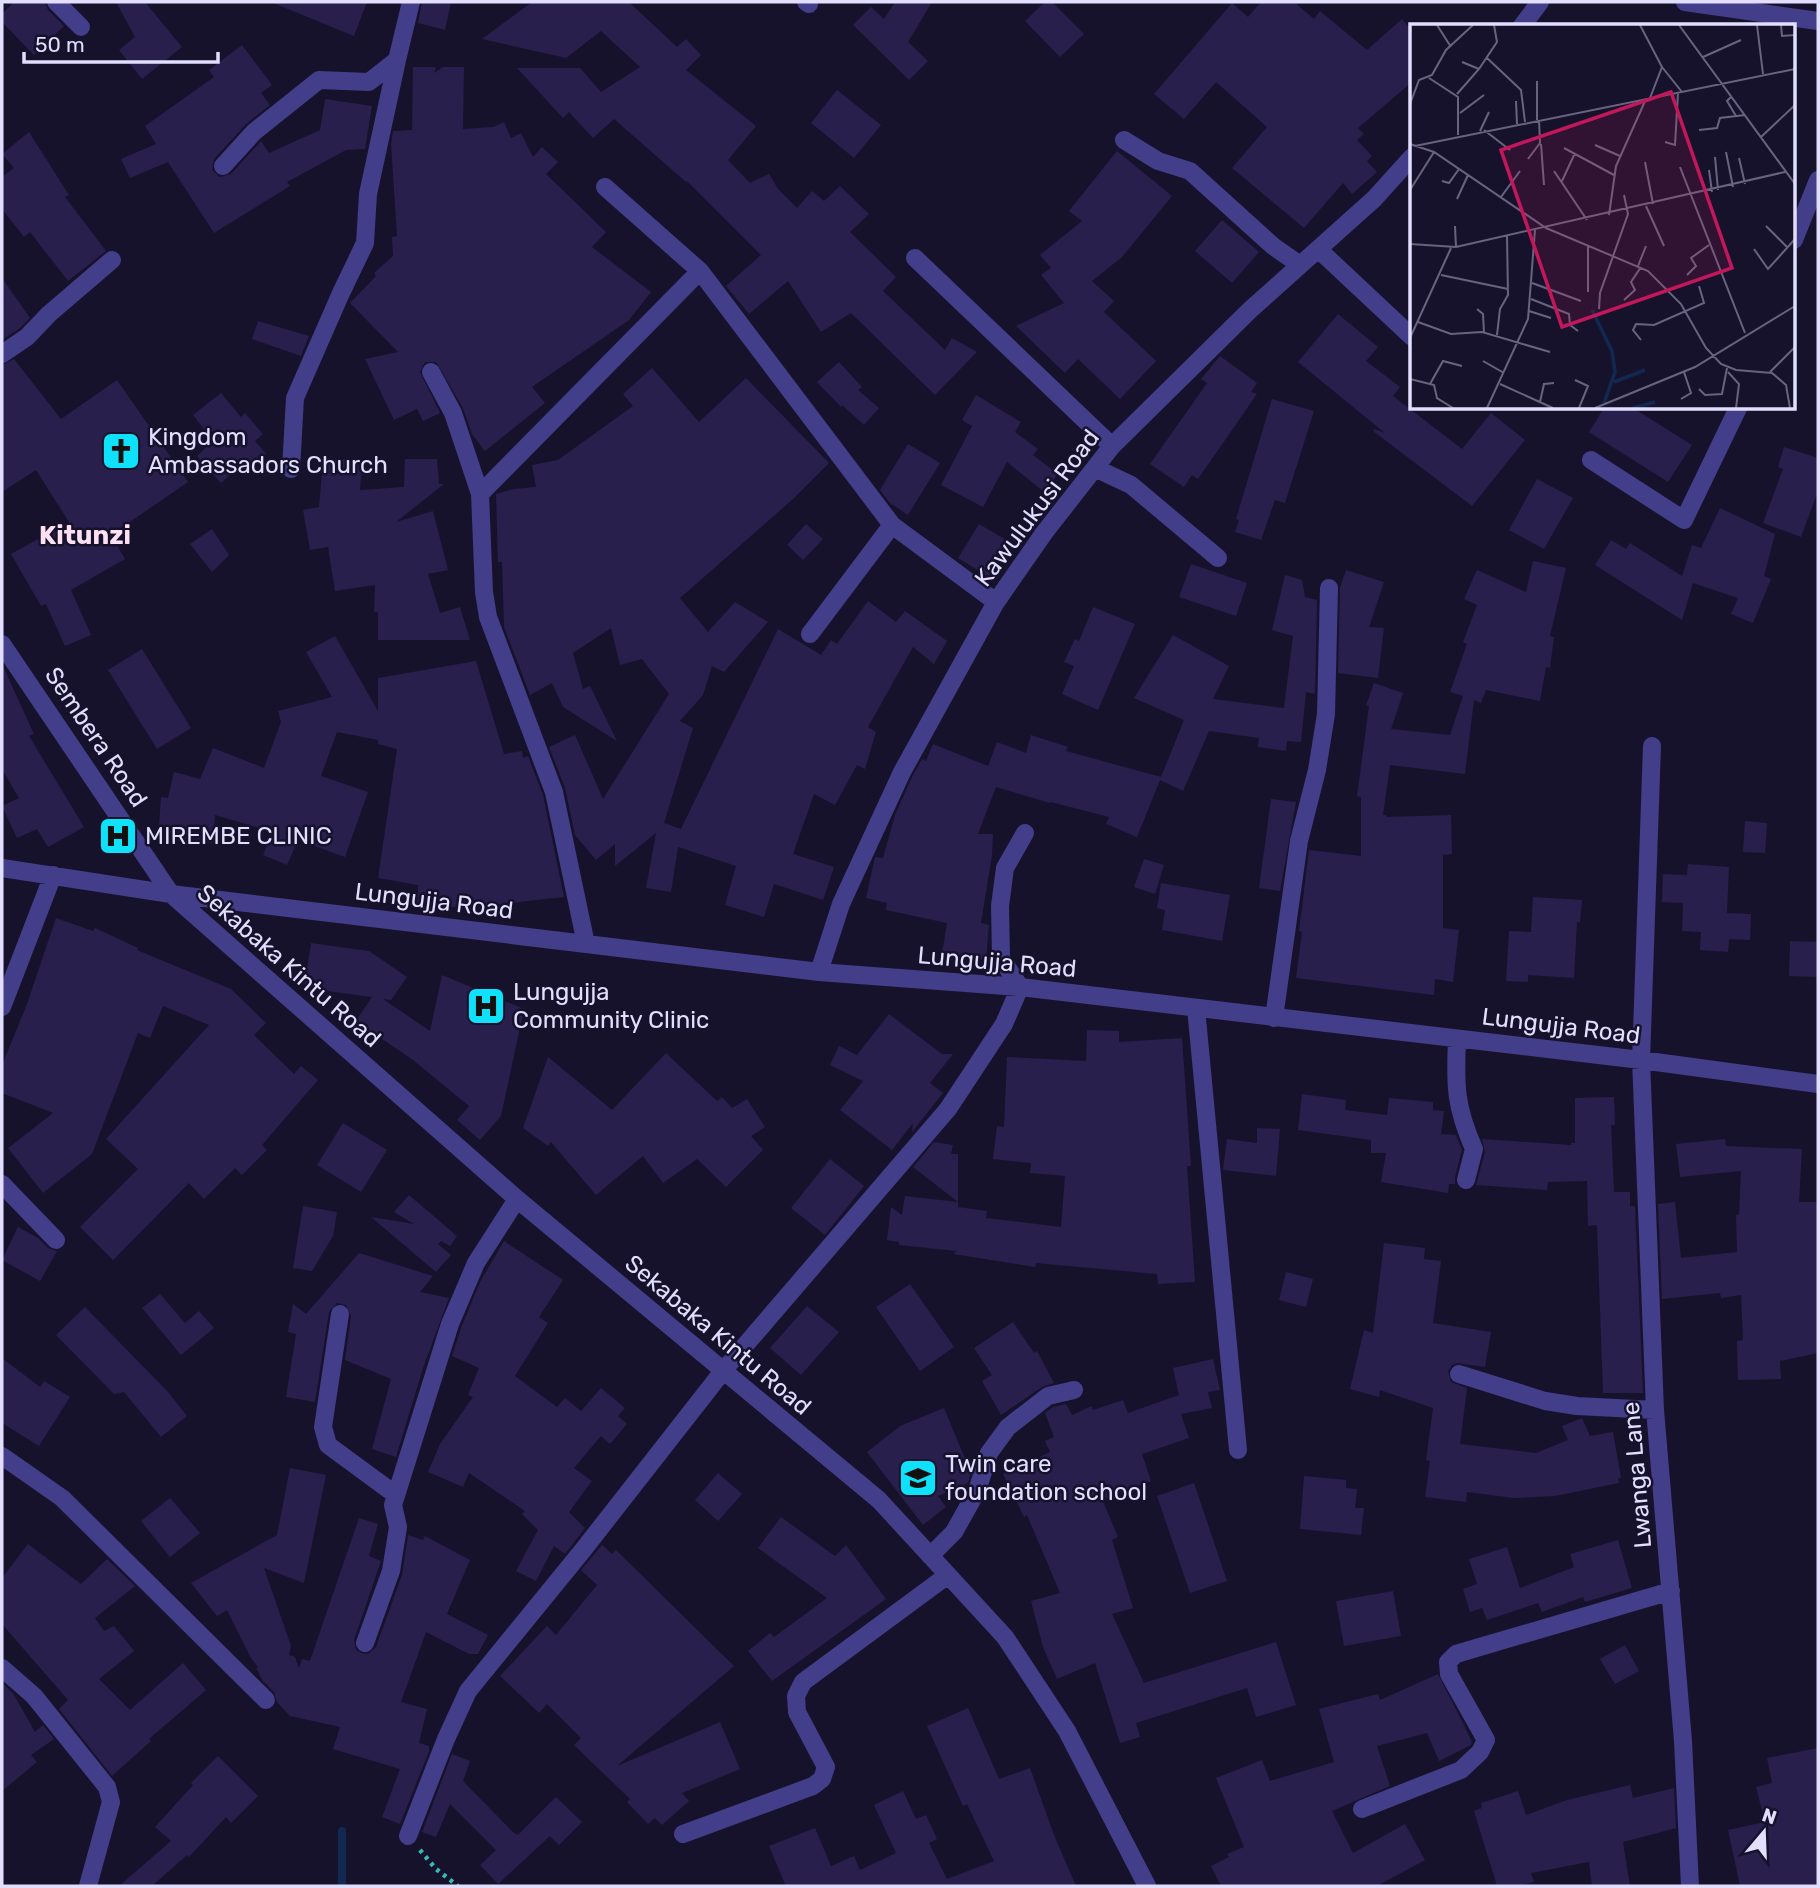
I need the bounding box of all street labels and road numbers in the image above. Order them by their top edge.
street label: Kawulukusi Road [969,424,1105,592]
street label: Sembera Road [39,662,153,812]
street label: Lungujja Road [353,877,515,925]
street label: Sekabaka Kintu Road [192,879,386,1053]
street label: Lungujja Road [916,941,1078,983]
street label: Lungujja Road [1480,1002,1642,1050]
street label: Sekabaka Kintu Road [619,1249,817,1421]
street label: Lwanga Lane [1617,1401,1657,1549]

